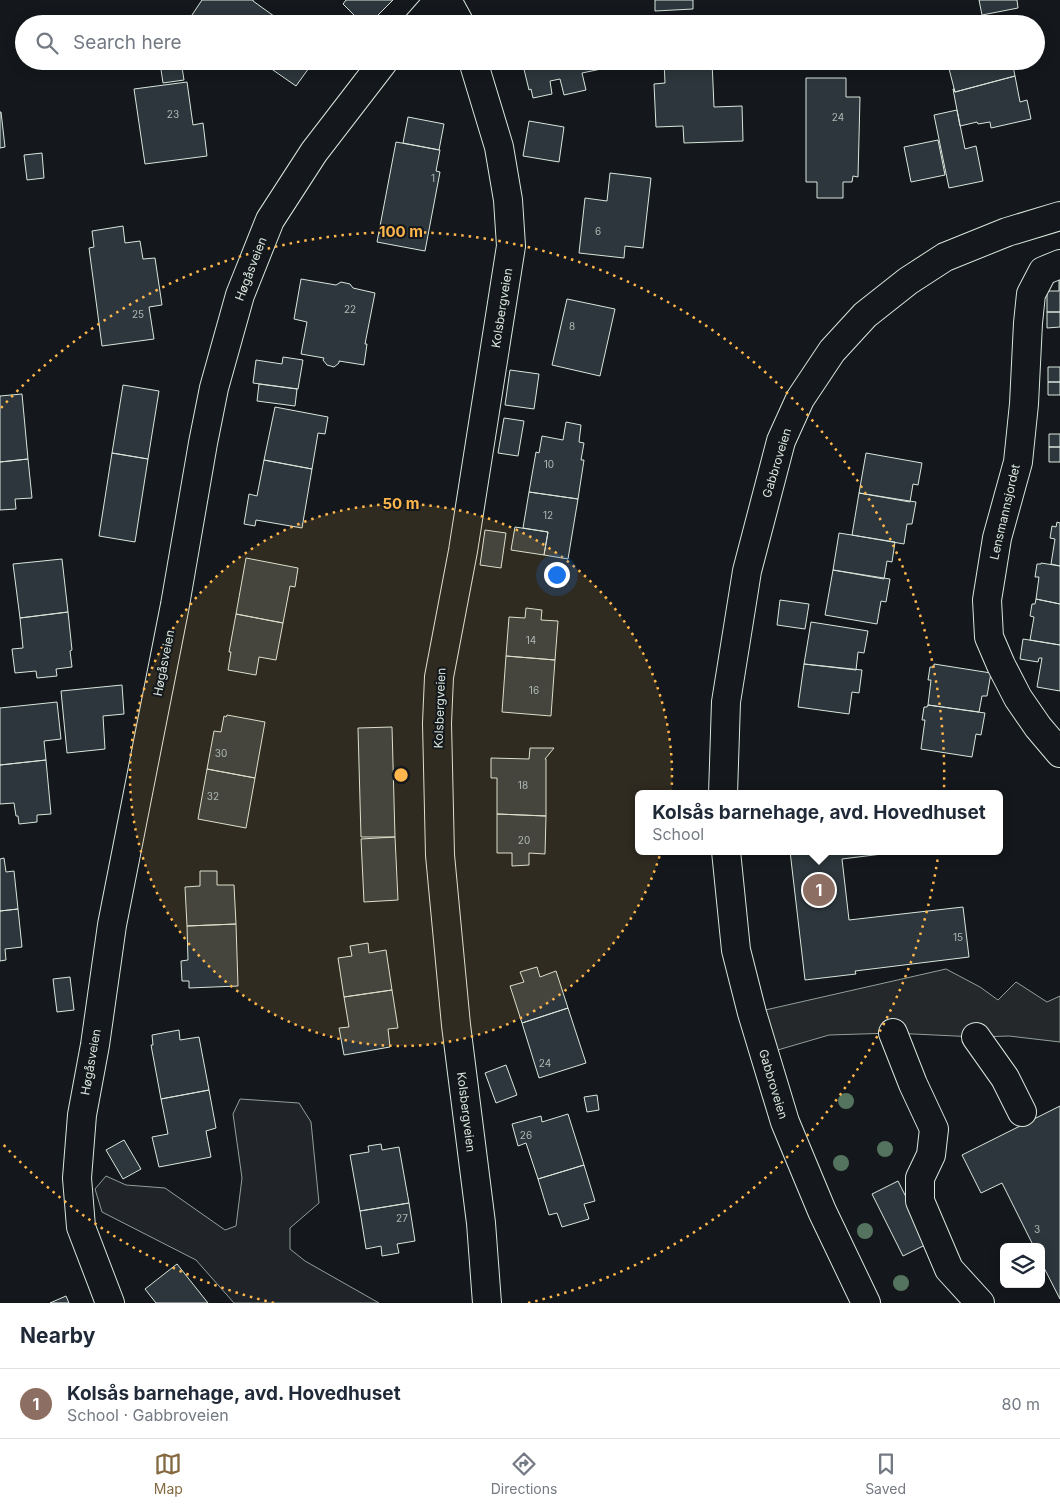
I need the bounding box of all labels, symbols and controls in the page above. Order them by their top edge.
search box [15,15,1045,70]
icon: search [33,29,61,57]
text: Search here [73,31,182,54]
house number: 23 [167,108,179,120]
house number: 24 [832,111,844,123]
house number: 1 [431,172,435,184]
text: 100 m [379,222,423,241]
house number: 6 [595,225,601,237]
street label: Høgåsveien [232,235,270,303]
street label: Kolsbergveien [488,267,515,349]
house number: 22 [344,303,356,315]
house number: 25 [132,308,144,320]
house number: 8 [569,320,575,332]
street label: Gabbroveien [759,426,794,500]
house number: 10 [544,458,554,470]
street label: Lensmannsjordet [986,463,1023,561]
text: 50 m [383,494,419,513]
house number: 12 [543,509,553,521]
your location [544,562,570,588]
street label: Høgåsveien [150,629,177,697]
house number: 14 [526,634,536,646]
street label: Kolsbergveien [431,667,448,748]
house number: 16 [529,684,539,696]
house number: 30 [215,747,227,759]
centre of rings [392,766,410,784]
house number: 18 [518,779,528,791]
house number: 32 [207,790,219,802]
popup [635,790,1003,855]
text: Kolsås barnehage, avd. Hovedhuset [652,801,986,824]
text: School [652,824,704,844]
house number: 20 [518,834,530,846]
pin: 1 [803,871,835,909]
house number: 15 [953,931,963,943]
street label: Høgåsveien [77,1028,104,1096]
street label: Gabbroveien [756,1047,791,1121]
house number: 24 [539,1057,551,1069]
street label: Kolsbergveien [454,1071,479,1153]
house number: 26 [520,1129,532,1141]
house number: 27 [396,1212,408,1224]
house number: 3 [1034,1223,1040,1235]
map controls [1000,1243,1045,1288]
button: layers [1000,1243,1045,1288]
text: Nearby [20,1323,95,1348]
text: Kolsås barnehage, avd. Hovedhuset [67,1382,401,1405]
text: 1 [33,1394,39,1414]
text: 80 m [1001,1394,1040,1414]
text: School · Gabbroveien [67,1405,229,1425]
tab: Map [154,1450,183,1497]
tab: Directions [491,1450,557,1497]
tab: Saved [865,1450,906,1497]

